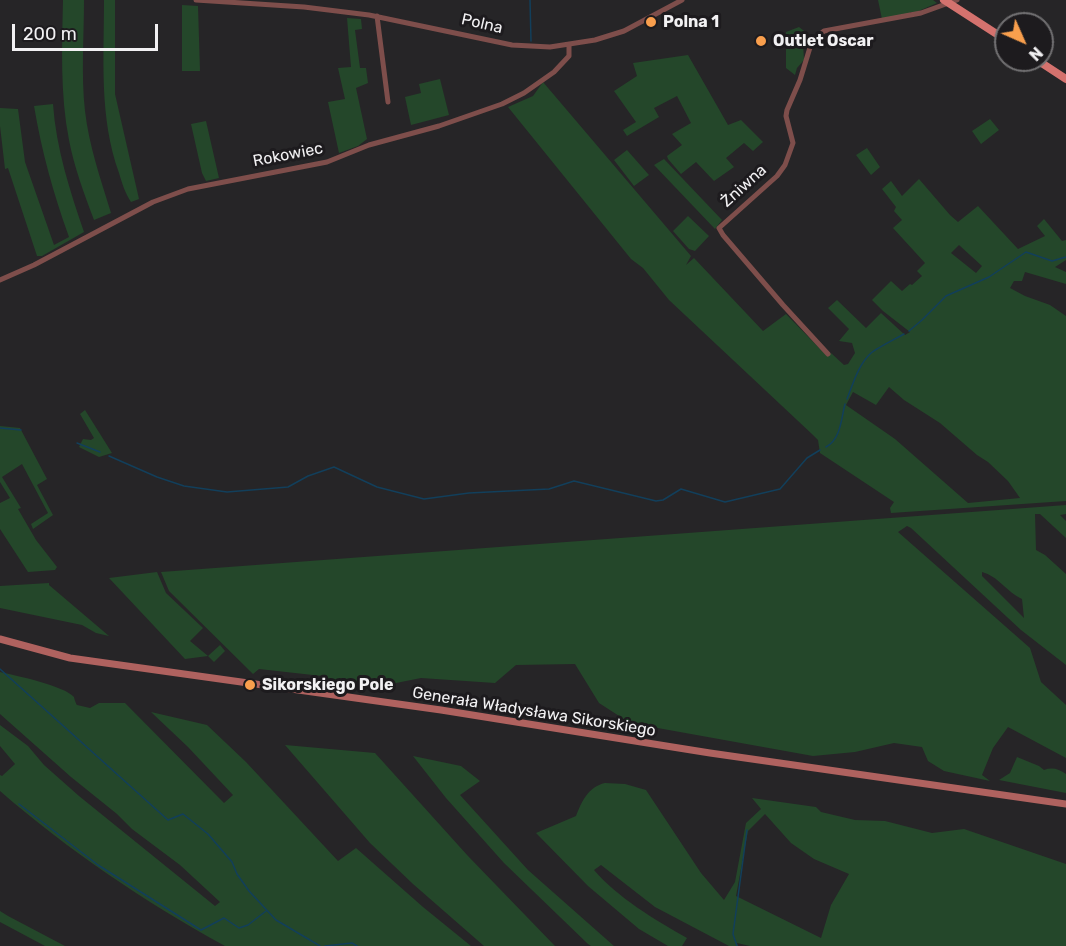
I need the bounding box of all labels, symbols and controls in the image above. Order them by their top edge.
street label: Polna [459,10,505,38]
scale bar [15,12,160,50]
place label: Polna 1 [663,12,719,32]
north arrow [994,12,1054,72]
marker: Polna 1 [644,15,658,29]
text: 200 m [23,23,77,45]
place label: Outlet Oscar [773,31,873,51]
marker: Outlet Oscar [754,34,768,48]
text: N [1025,43,1046,64]
street label: Rokowiec [251,139,325,171]
street label: Żniwna [717,161,771,211]
place label: Sikorskiego Pole [262,675,393,695]
marker: Sikorskiego Pole [243,678,257,692]
street label: Generała Władysława Sikorskiego [411,683,657,741]

